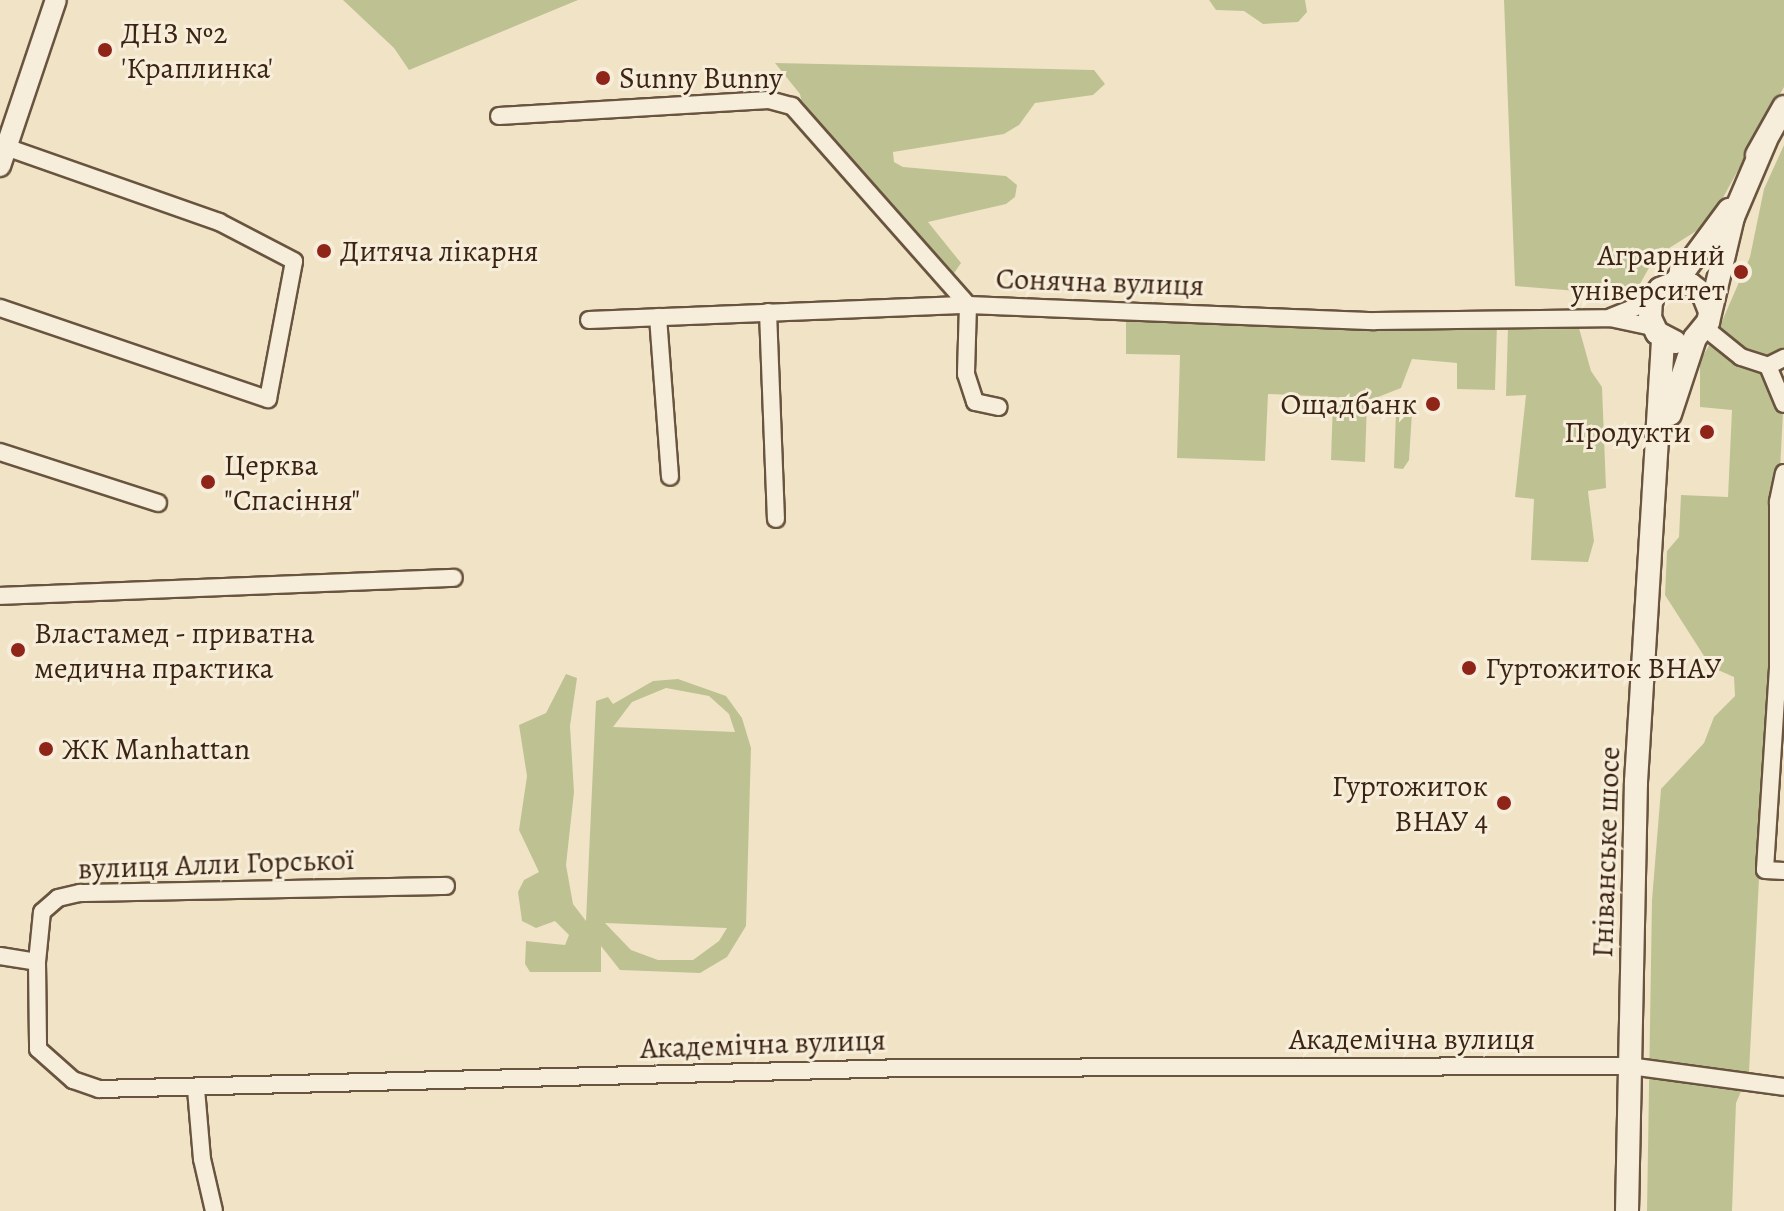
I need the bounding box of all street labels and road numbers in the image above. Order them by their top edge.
street label: Сонячна вулиця [995,260,1205,304]
street label: Гніванське шосе [1584,746,1628,958]
street label: вулиця Алли Горської [77,841,355,887]
street label: Академічна вулиця [1289,1021,1535,1057]
street label: Академічна вулиця [640,1022,886,1066]

